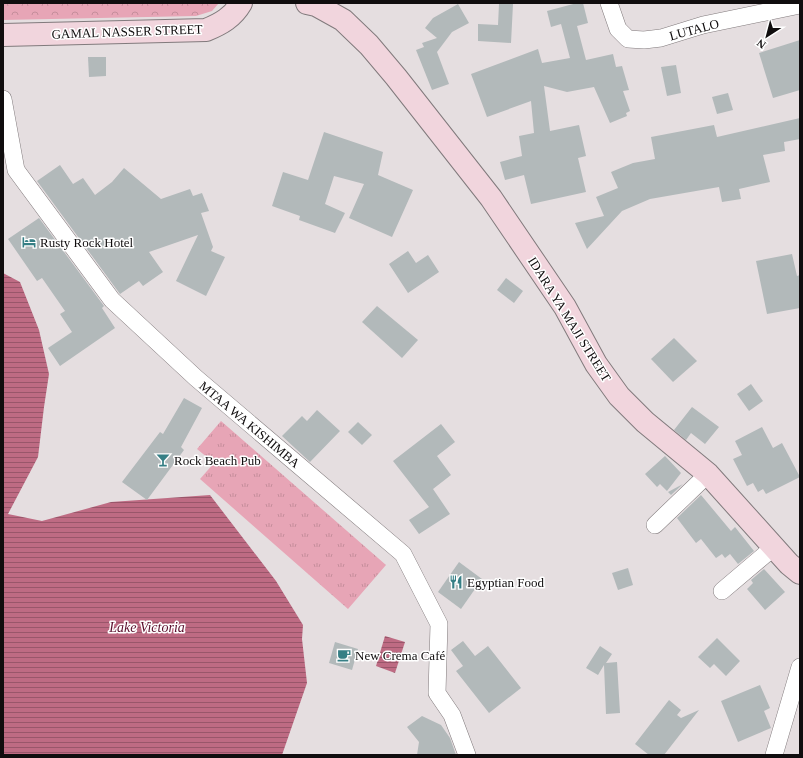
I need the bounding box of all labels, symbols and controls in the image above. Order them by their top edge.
street label: LUTALO [668,16,721,43]
north arrow [747,16,787,56]
street label: GAMAL NASSER STREET [51,21,203,42]
text: N [754,37,768,51]
hotel icon: Rusty Rock Hotel [21,234,37,250]
place label: Rusty Rock Hotel [40,235,134,250]
street label: IDARA YA MAJI STREET [525,254,614,384]
street label: MTAA WA KISHIMBA [196,378,303,471]
bar icon: Rock Beach Pub [155,452,171,468]
place label: Rock Beach Pub [174,453,261,468]
restaurant icon: Egyptian Food [448,574,464,590]
place label: Egyptian Food [467,575,544,590]
water label: Lake Victoria [108,620,185,635]
cafe icon: New Crema Café [336,647,352,663]
place label: New Crema Café [355,648,445,663]

